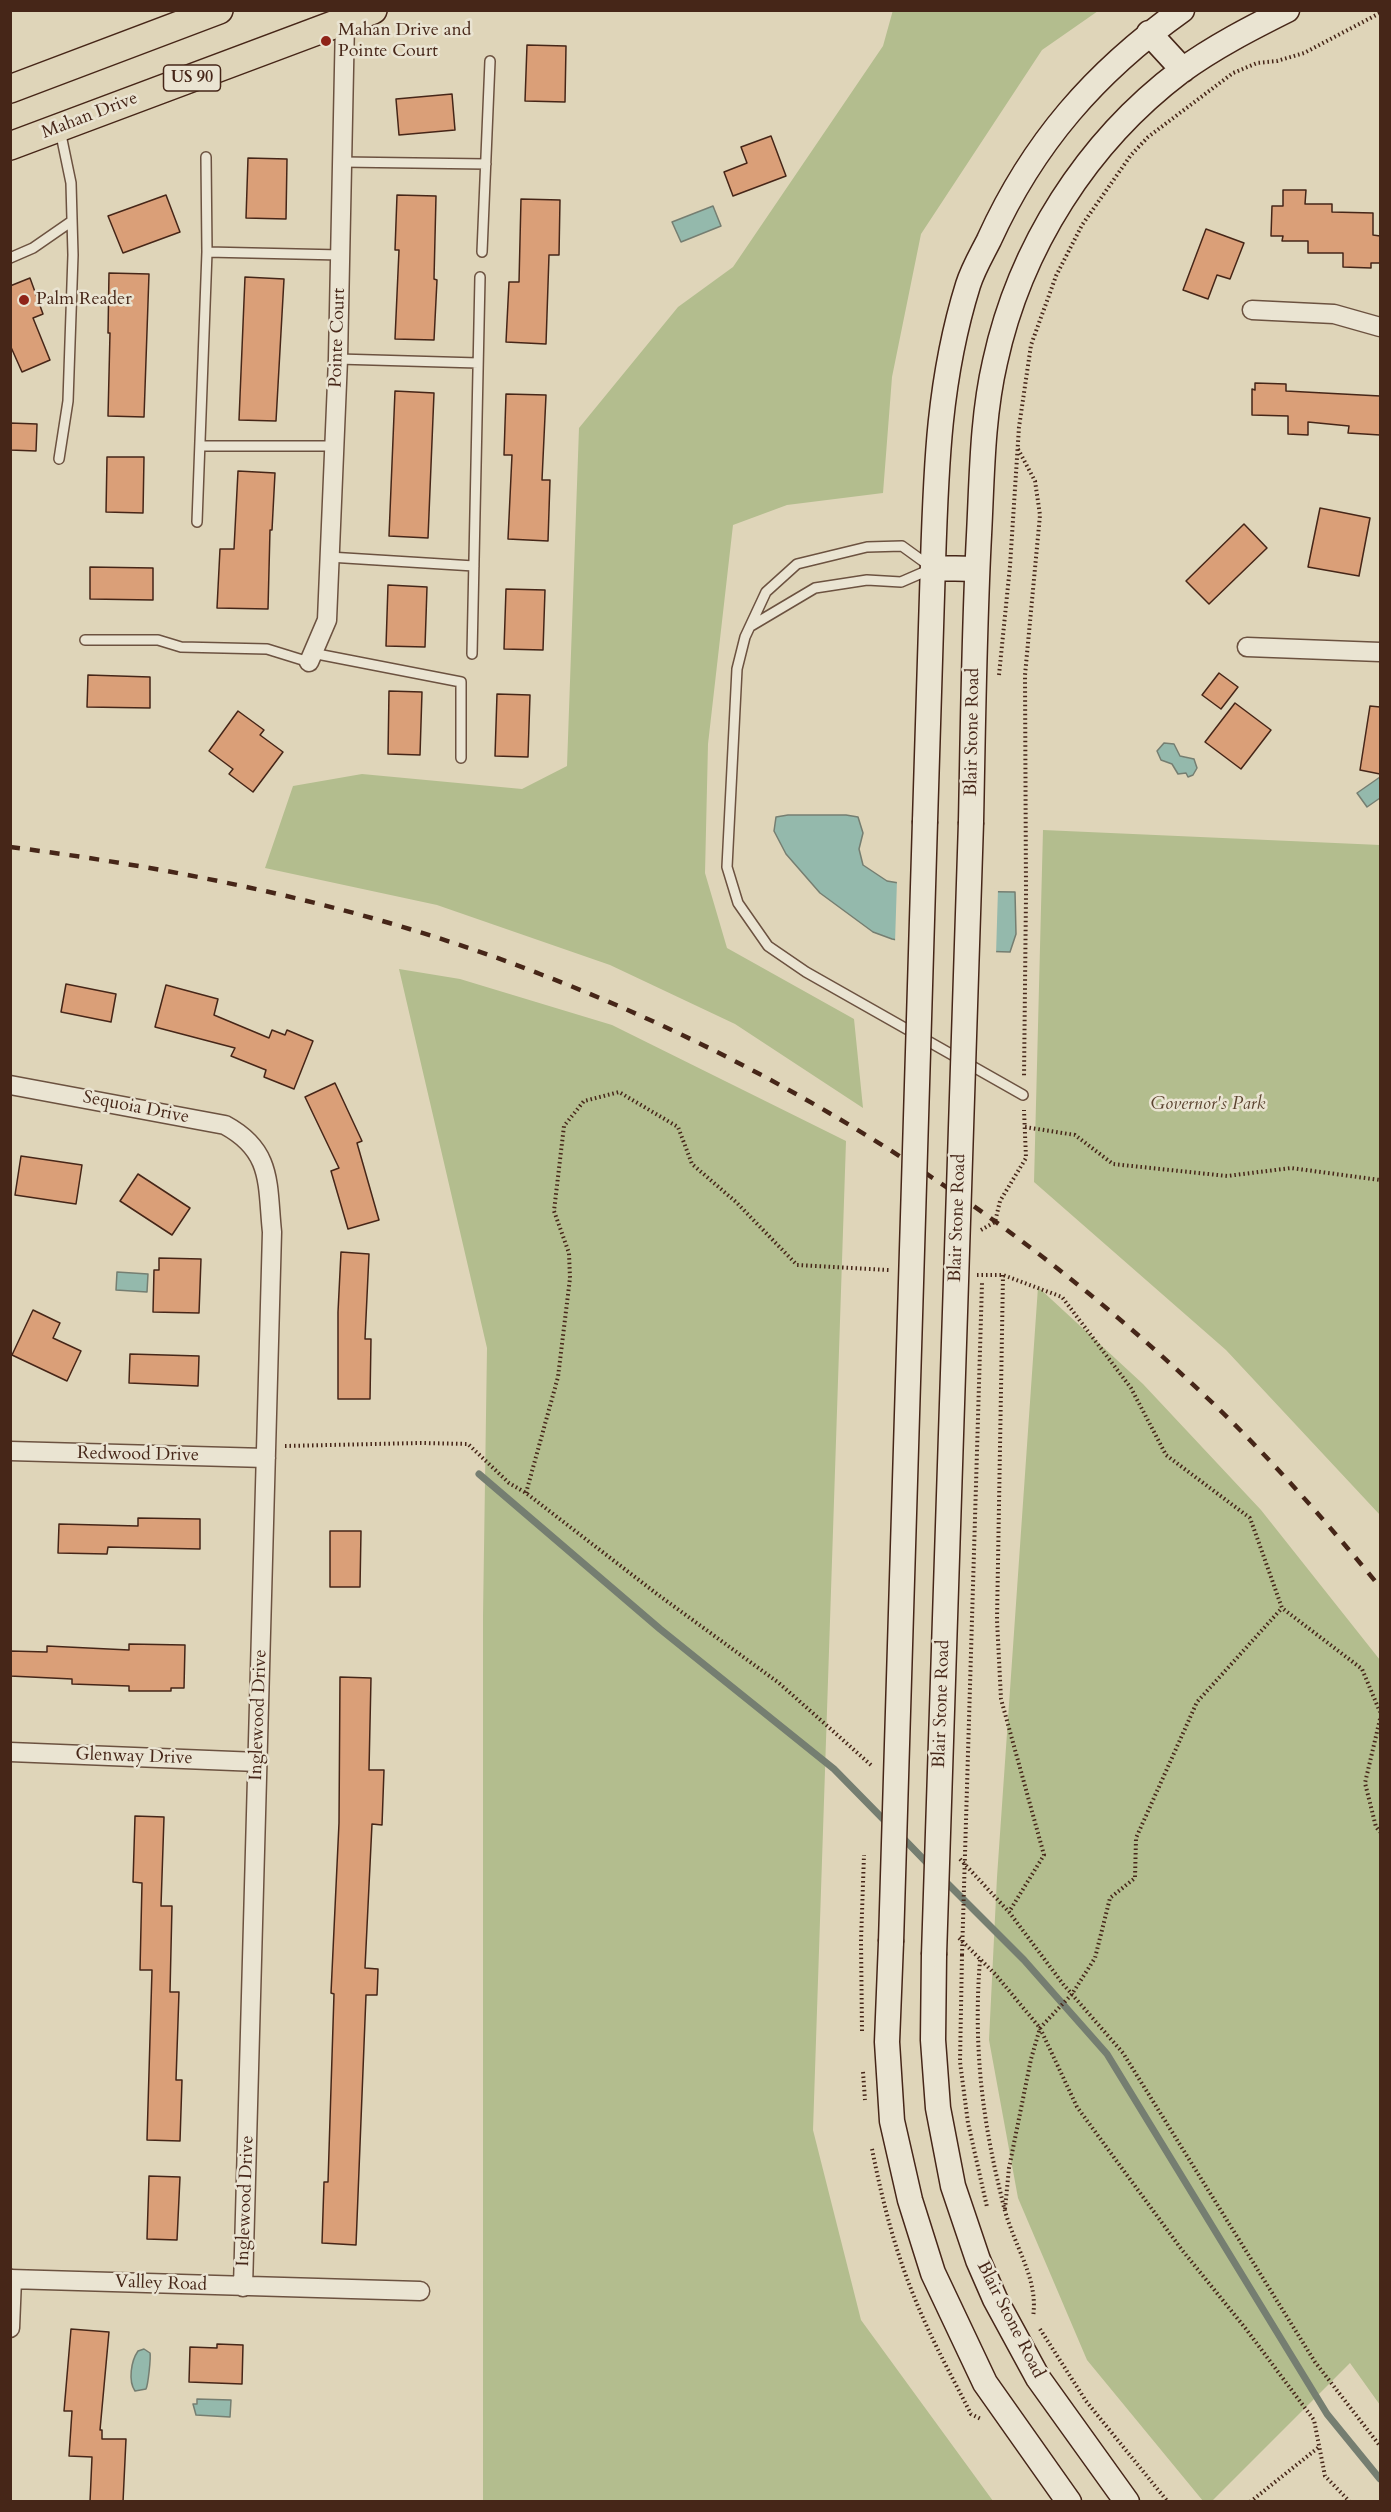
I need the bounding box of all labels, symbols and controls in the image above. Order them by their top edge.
place label: Mahan Drive and Pointe Court [338,20,471,63]
marker: Mahan Drive and Pointe Court [319,34,333,48]
road number: US 90 [164,65,220,91]
street label: Mahan Drive [39,88,141,144]
street label: Pointe Court [325,288,351,388]
place label: Palm Reader [36,289,132,311]
marker: Palm Reader [17,293,31,307]
street label: Blair Stone Road [961,668,985,796]
street label: Sequoia Drive [81,1087,191,1129]
park label: Governor's Park [1150,1094,1266,1116]
street label: Blair Stone Road [945,1154,971,1282]
street label: Redwood Drive [77,1443,199,1467]
street label: Blair Stone Road [929,1640,955,1768]
street label: Inglewood Drive [246,1649,272,1781]
street label: Glenway Drive [75,1744,193,1770]
street label: Inglewood Drive [233,2135,259,2267]
street label: Blair Stone Road [971,2258,1049,2382]
street label: Valley Road [115,2272,207,2296]

